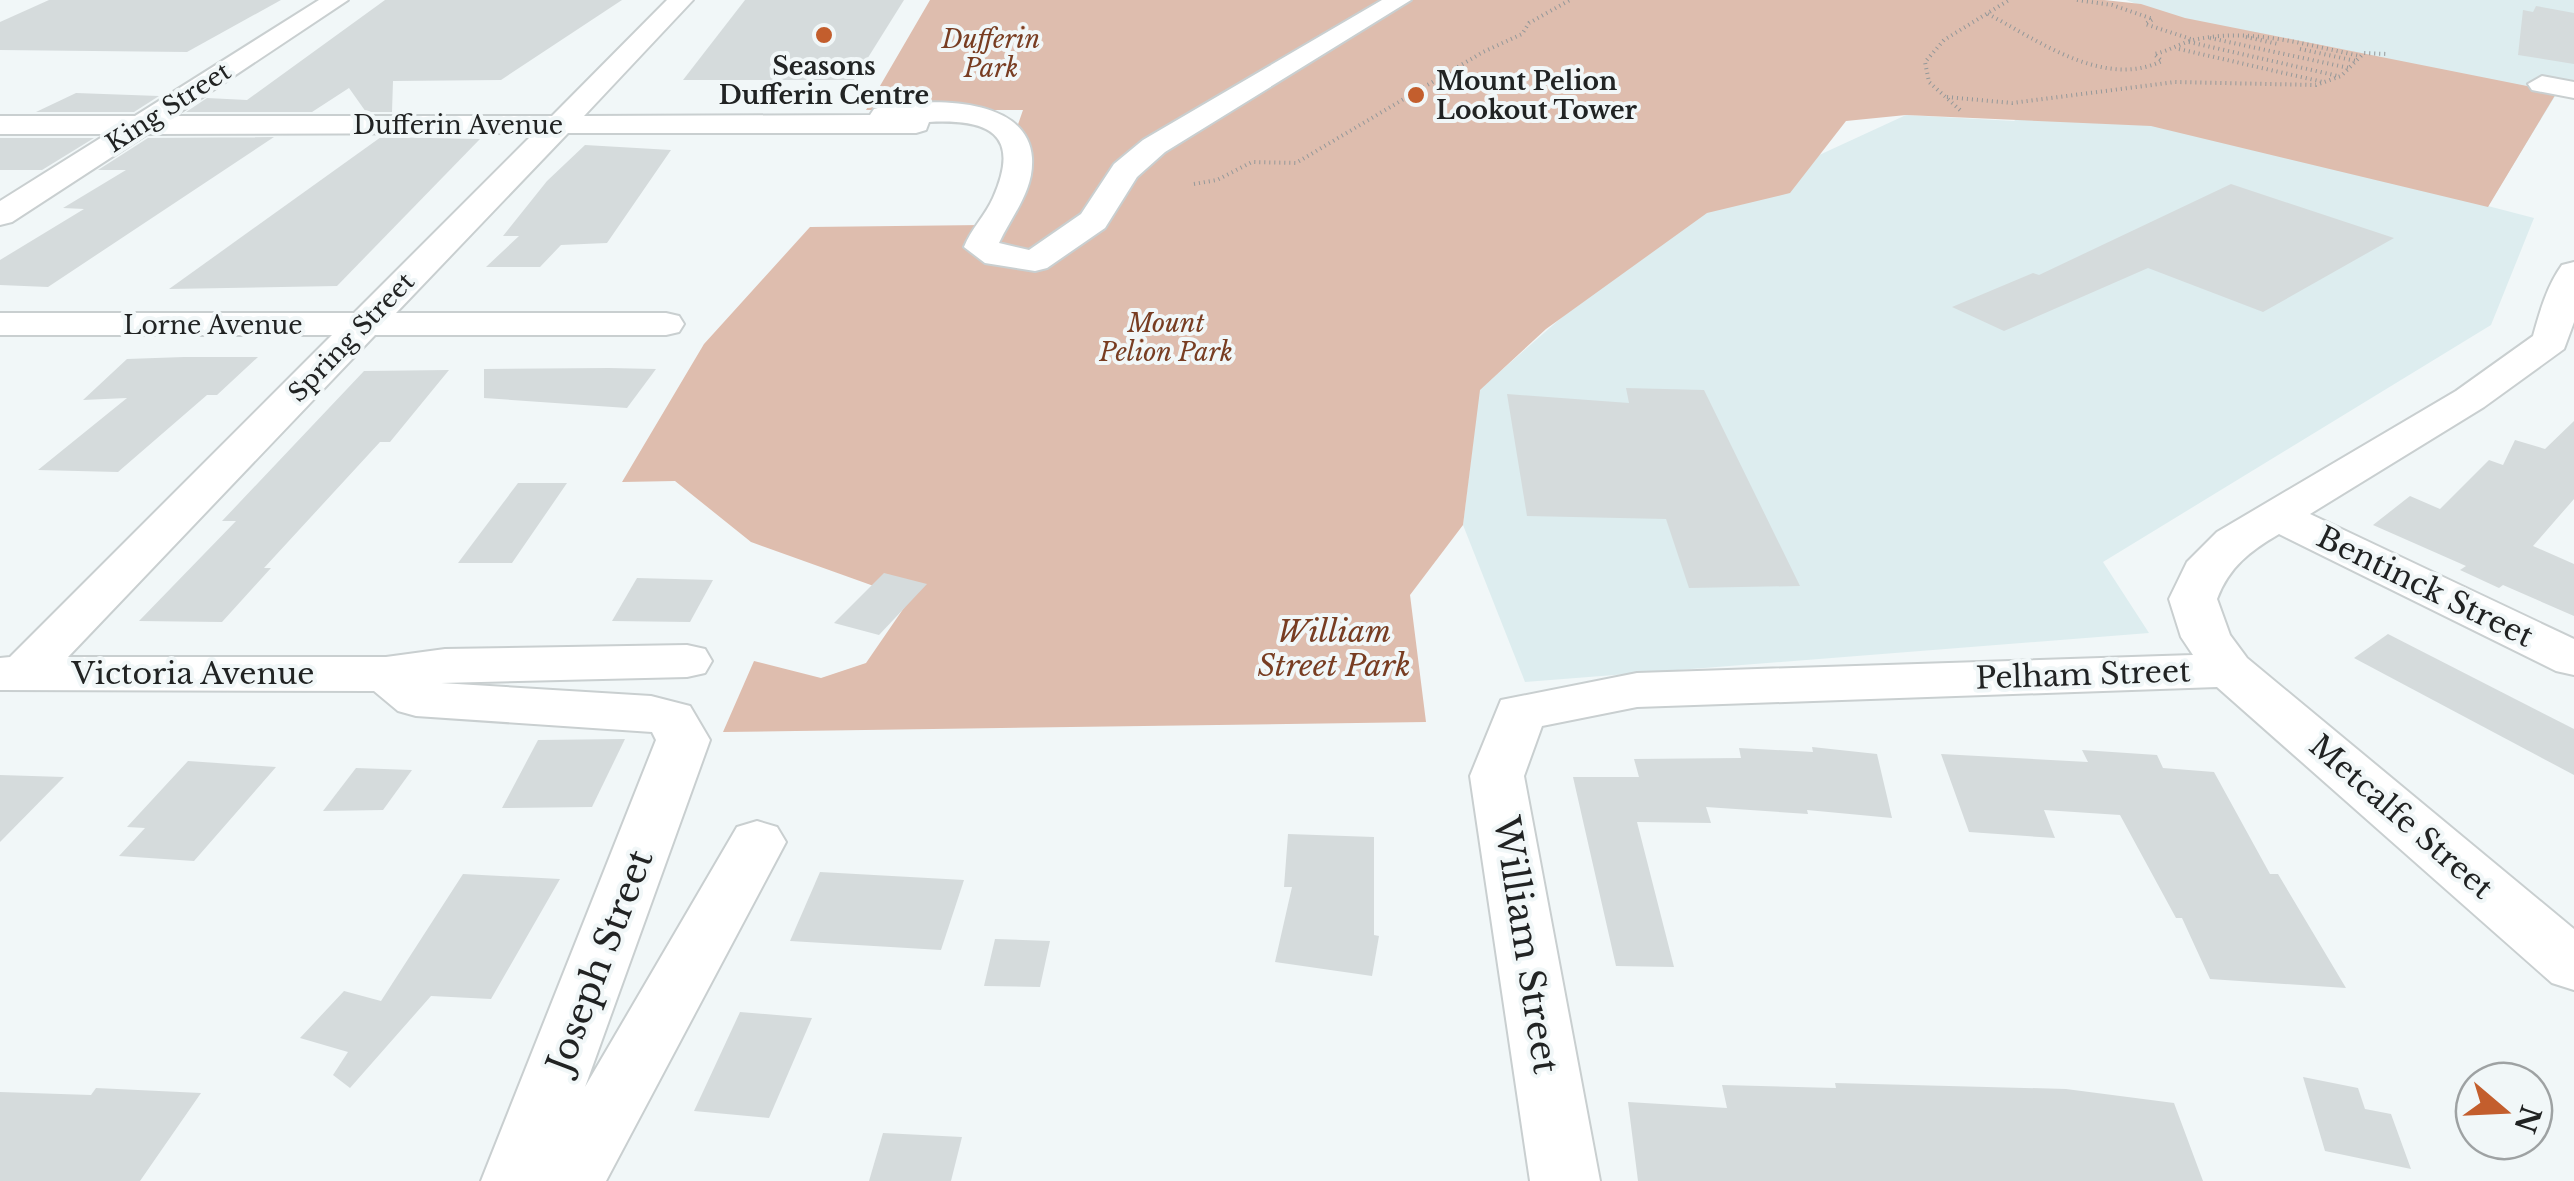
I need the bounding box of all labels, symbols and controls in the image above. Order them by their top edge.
marker: Seasons Dufferin Centre [813,24,835,46]
park label: Dufferin Park [941,24,1040,84]
place label: Seasons Dufferin Centre [719,51,929,111]
street label: King Street [100,55,237,159]
place label: Mount Pelion Lookout Tower [1436,66,1638,126]
marker: Mount Pelion Lookout Tower [1405,84,1427,106]
street label: Dufferin Avenue [353,110,563,141]
street label: Spring Street [282,266,421,408]
park label: Mount Pelion Park [1098,308,1233,368]
street label: Lorne Avenue [123,310,303,341]
street label: Bentinck Street [2311,518,2540,655]
park label: William Street Park [1257,613,1411,684]
street label: Pelham Street [1975,652,2192,697]
street label: Victoria Avenue [71,655,315,692]
street label: Metcalfe Street [2302,727,2501,907]
street label: William Street [1485,812,1568,1077]
street label: Joseph Street [536,843,662,1082]
north arrow [2454,1061,2554,1161]
text: N [2506,1101,2548,1137]

